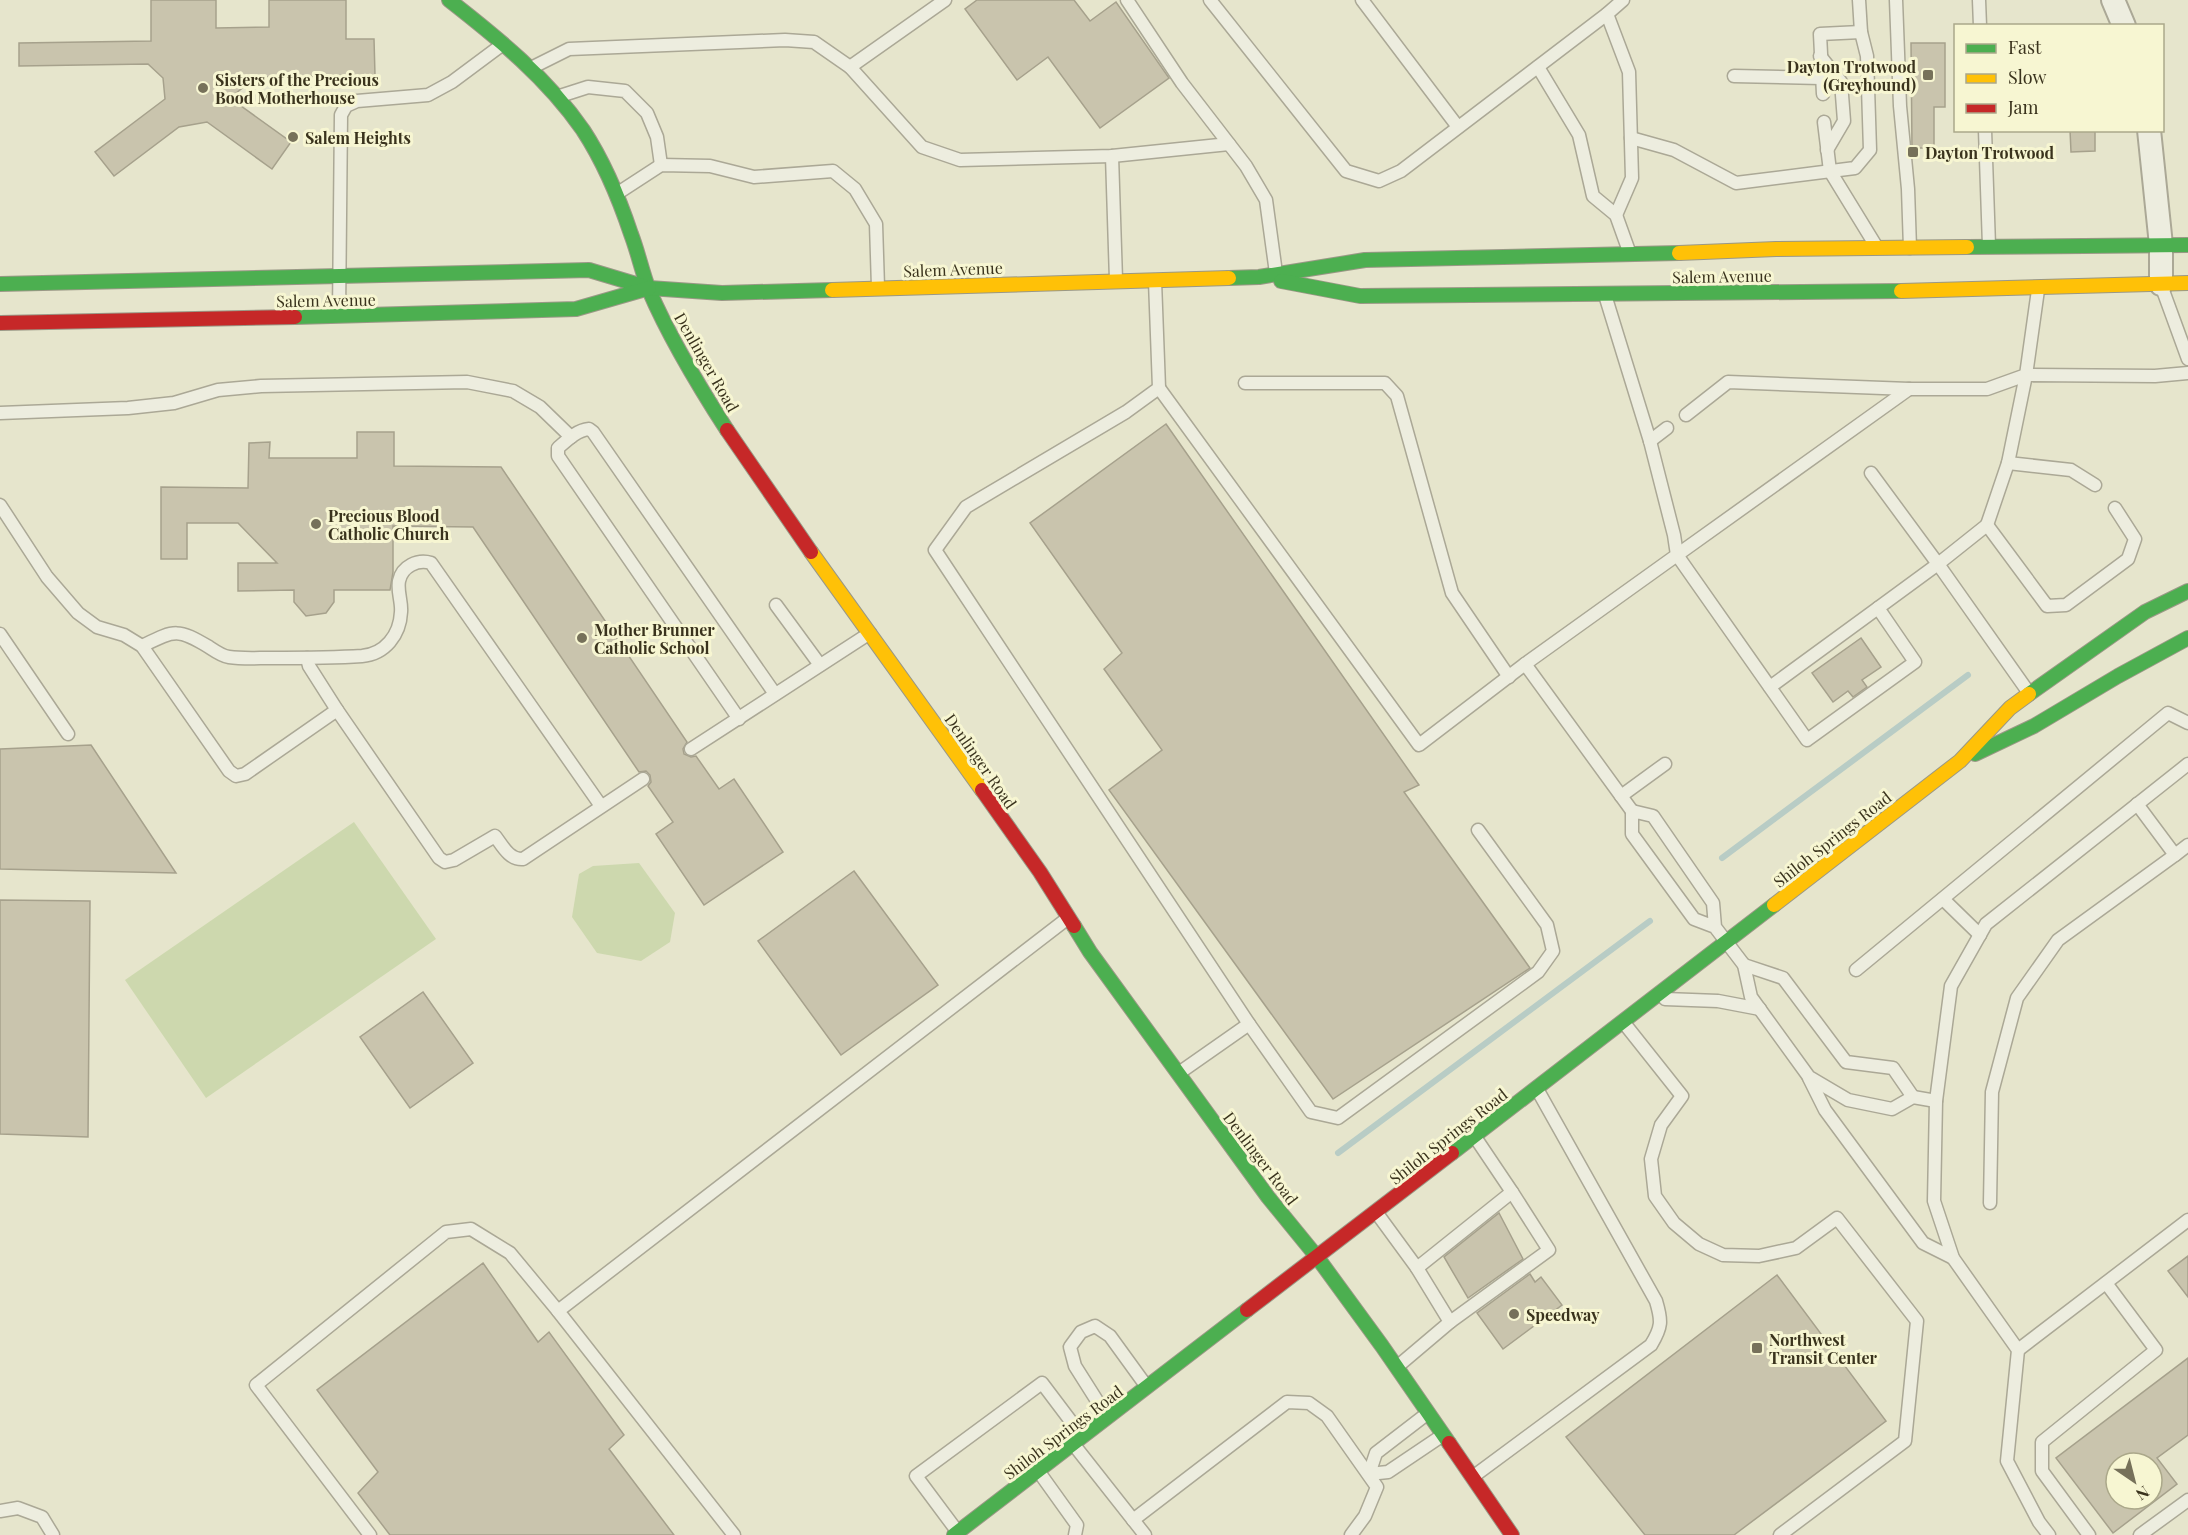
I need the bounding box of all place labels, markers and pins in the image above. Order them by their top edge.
place label: Dayton Trotwood (Greyhound) [1787,56,1916,95]
marker: Dayton Trotwood (Greyhound) [1921,68,1935,82]
place label: Sisters of the Precious Bood Motherhouse [215,69,379,108]
marker: Sisters of the Precious Bood Motherhouse [196,81,210,95]
place label: Salem Heights [305,127,411,148]
marker: Salem Heights [286,130,300,144]
place label: Dayton Trotwood [1925,142,2055,163]
marker: Dayton Trotwood [1906,145,1920,159]
place label: Precious Blood Catholic Church [328,505,449,544]
marker: Precious Blood Catholic Church [309,517,323,531]
place label: Mother Brunner Catholic School [594,619,715,658]
marker: Mother Brunner Catholic School [575,631,589,645]
place label: Speedway [1526,1304,1600,1325]
marker: Speedway [1507,1307,1521,1321]
place label: Northwest Transit Center [1769,1329,1878,1368]
marker: Northwest Transit Center [1750,1341,1764,1355]

